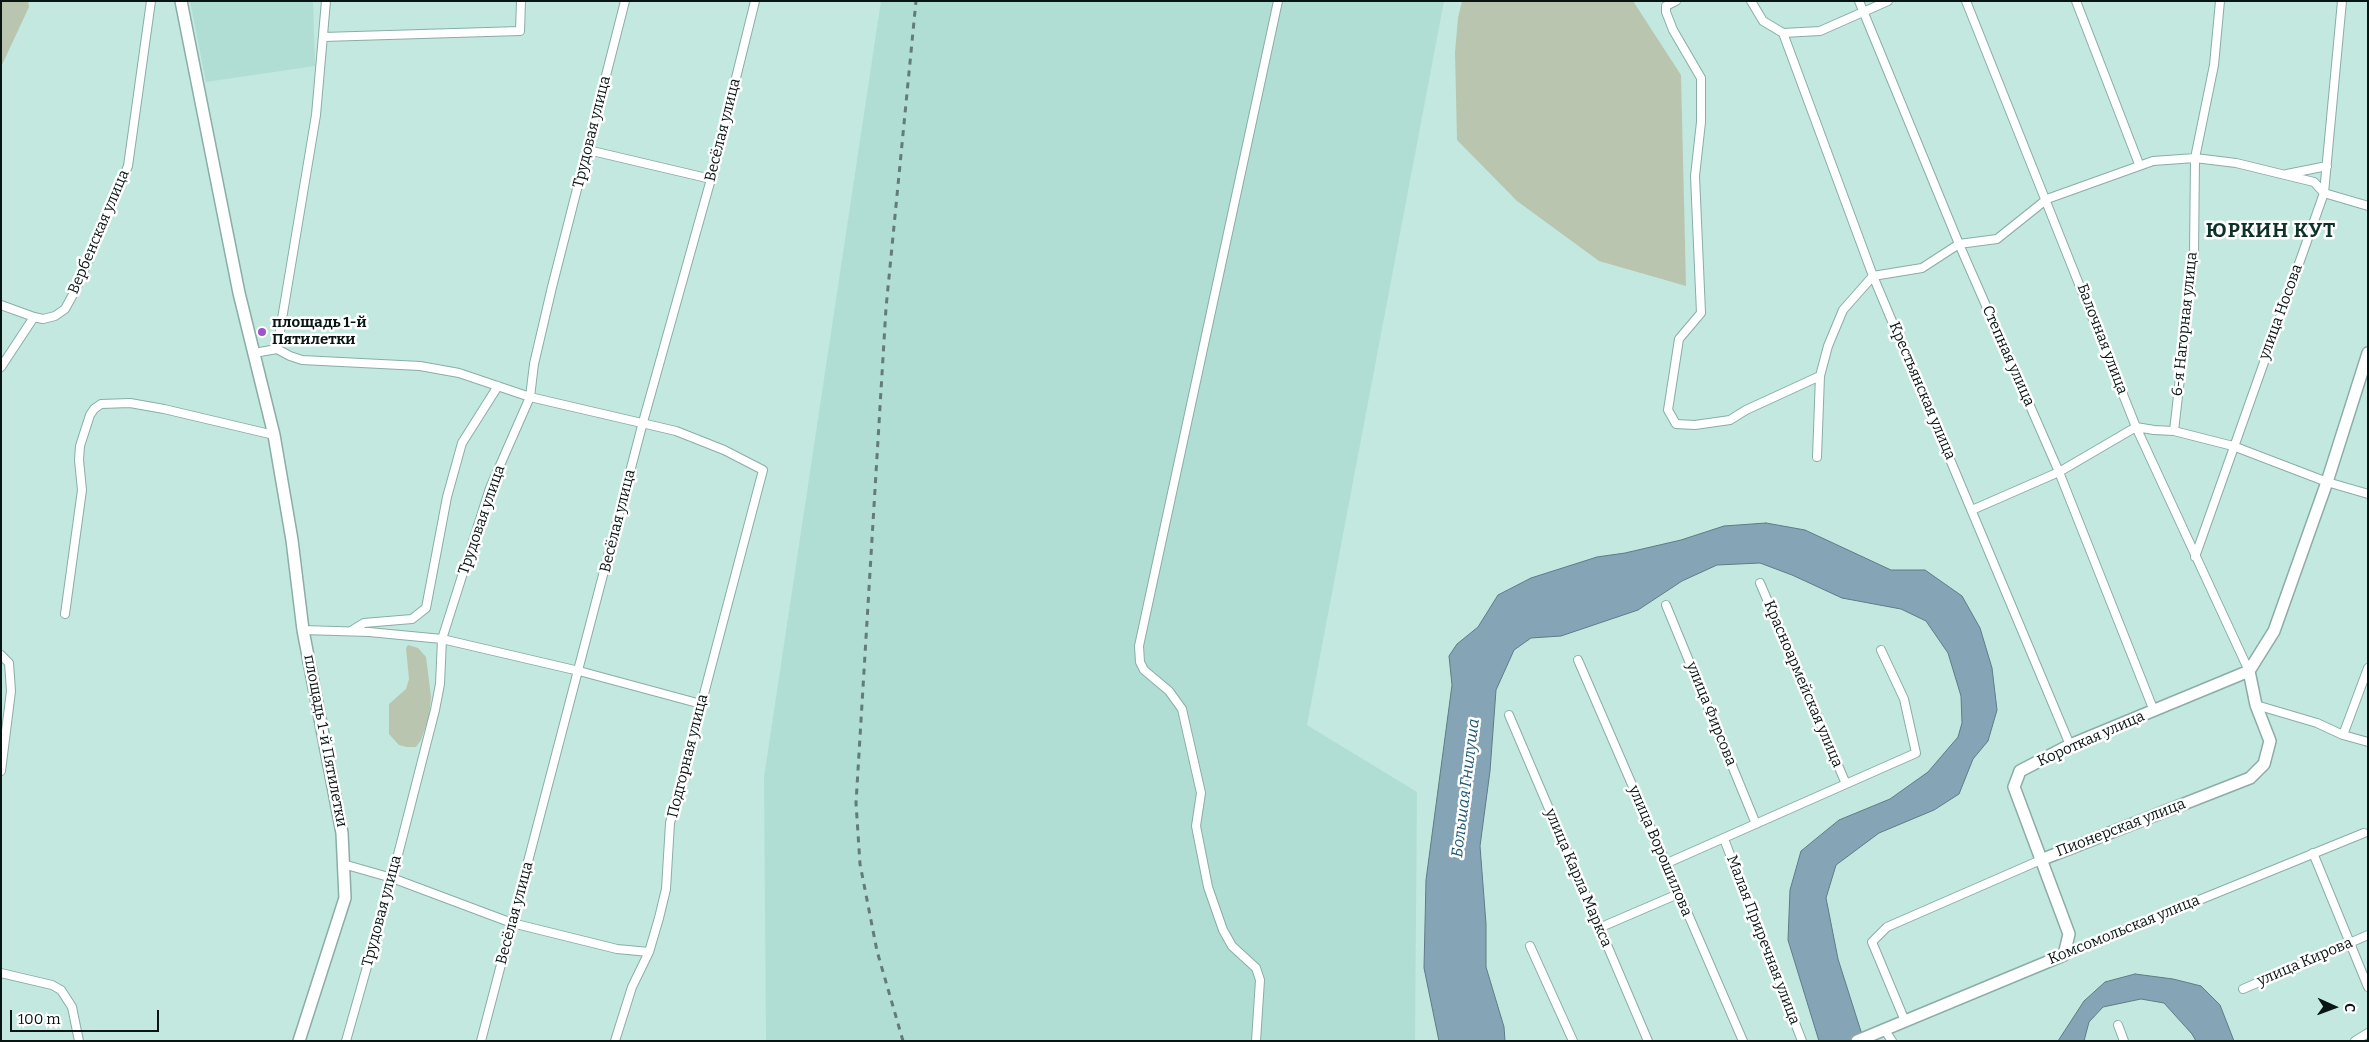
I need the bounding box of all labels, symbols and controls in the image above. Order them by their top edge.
street label: Трудовая улица [569,74,615,190]
street label: Весёлая улица [701,77,745,183]
street label: Вербенская улица [65,167,133,297]
district label: ЮРКИН КУТ [2205,219,2337,243]
street label: 6-я Нагорная улица [2168,251,2202,397]
street label: улица Носова [2255,262,2307,362]
street label: Балочная улица [2073,281,2131,397]
street label: Степная улица [1978,303,2038,409]
place label: площадь 1-й Пятилетки [272,314,367,349]
street label: Крестьянская улица [1885,319,1959,463]
marker: площадь 1-й Пятилетки [256,326,268,338]
street label: Трудовая улица [455,463,509,577]
street label: Весёлая улица [596,468,640,574]
street label: Красноармейская улица [1760,598,1846,770]
street label: площадь 1-й Пятилетки [299,653,351,829]
street label: улица Фирсова [1682,659,1740,769]
street label: Подгорная улица [664,692,712,820]
street label: Короткая улица [2035,707,2147,771]
water label: Большая Гнилуша [1448,717,1484,859]
street label: улица Ворошилова [1624,783,1696,919]
street label: Пионерская улица [2054,795,2188,861]
street label: улица Карла Маркса [1541,806,1615,950]
street label: Трудовая улица [358,853,406,969]
street label: Малая Приречная улица [1722,853,1804,1027]
street label: Весёлая улица [493,860,537,966]
street label: Комсомольская улица [2046,891,2202,969]
street label: улица Кирова [2255,934,2355,990]
north arrow [2309,982,2359,1032]
scale bar [12,1000,161,1032]
text: С [2341,1003,2358,1012]
text: 100 m [18,1010,61,1028]

